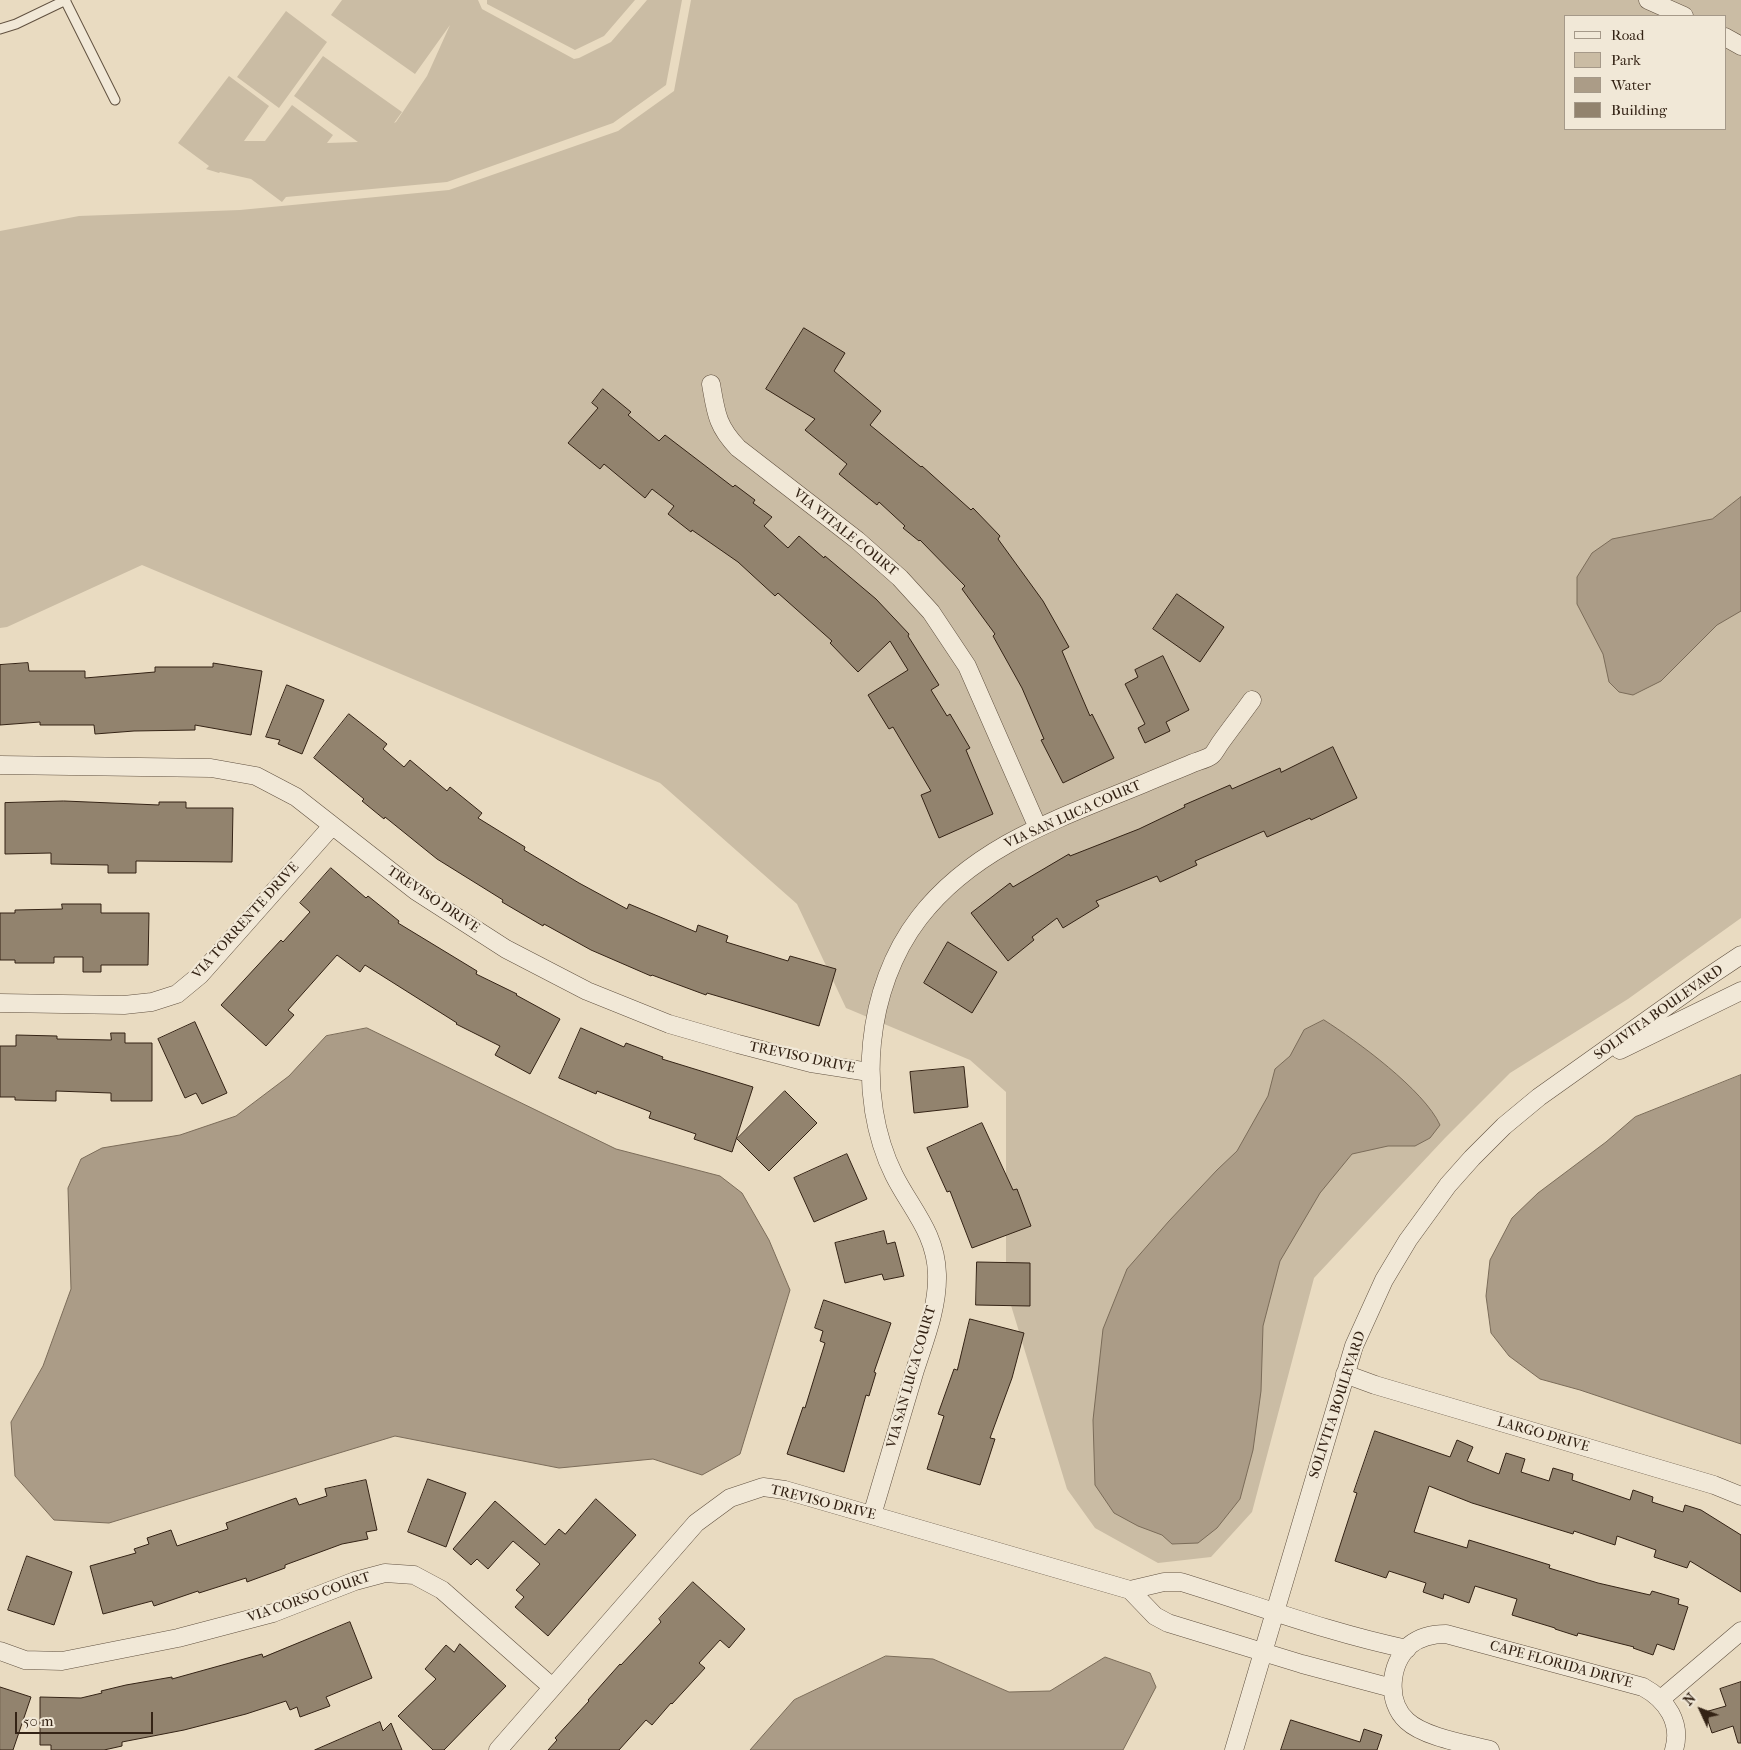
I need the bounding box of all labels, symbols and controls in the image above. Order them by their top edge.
legend [1564,15,1726,130]
text: Road [1611,26,1644,44]
text: Park [1611,51,1641,69]
text: Water [1611,76,1651,94]
text: Building [1611,101,1667,119]
street label: VIA VITALE COURT [789,486,901,580]
street label: VIA SAN LUCA COURT [1002,777,1144,853]
street label: VIA TORRENTE DRIVE [189,859,303,983]
street label: TREVISO DRIVE [384,863,482,937]
street label: SOLIVITA BOULEVARD [1591,962,1727,1064]
street label: TREVISO DRIVE [747,1039,857,1077]
street label: VIA SAN LUCA COURT [884,1304,940,1450]
street label: SOLIVITA BOULEVARD [1306,1329,1370,1481]
street label: LARGO DRIVE [1495,1414,1591,1456]
street label: TREVISO DRIVE [769,1482,877,1524]
street label: VIA CORSO COURT [245,1569,373,1627]
street label: CAPE FLORIDA DRIVE [1488,1638,1634,1692]
north arrow [1676,1685,1726,1735]
text: N [1680,1690,1700,1709]
scale bar [18,1702,155,1734]
text: 50 m [23,1712,53,1730]

